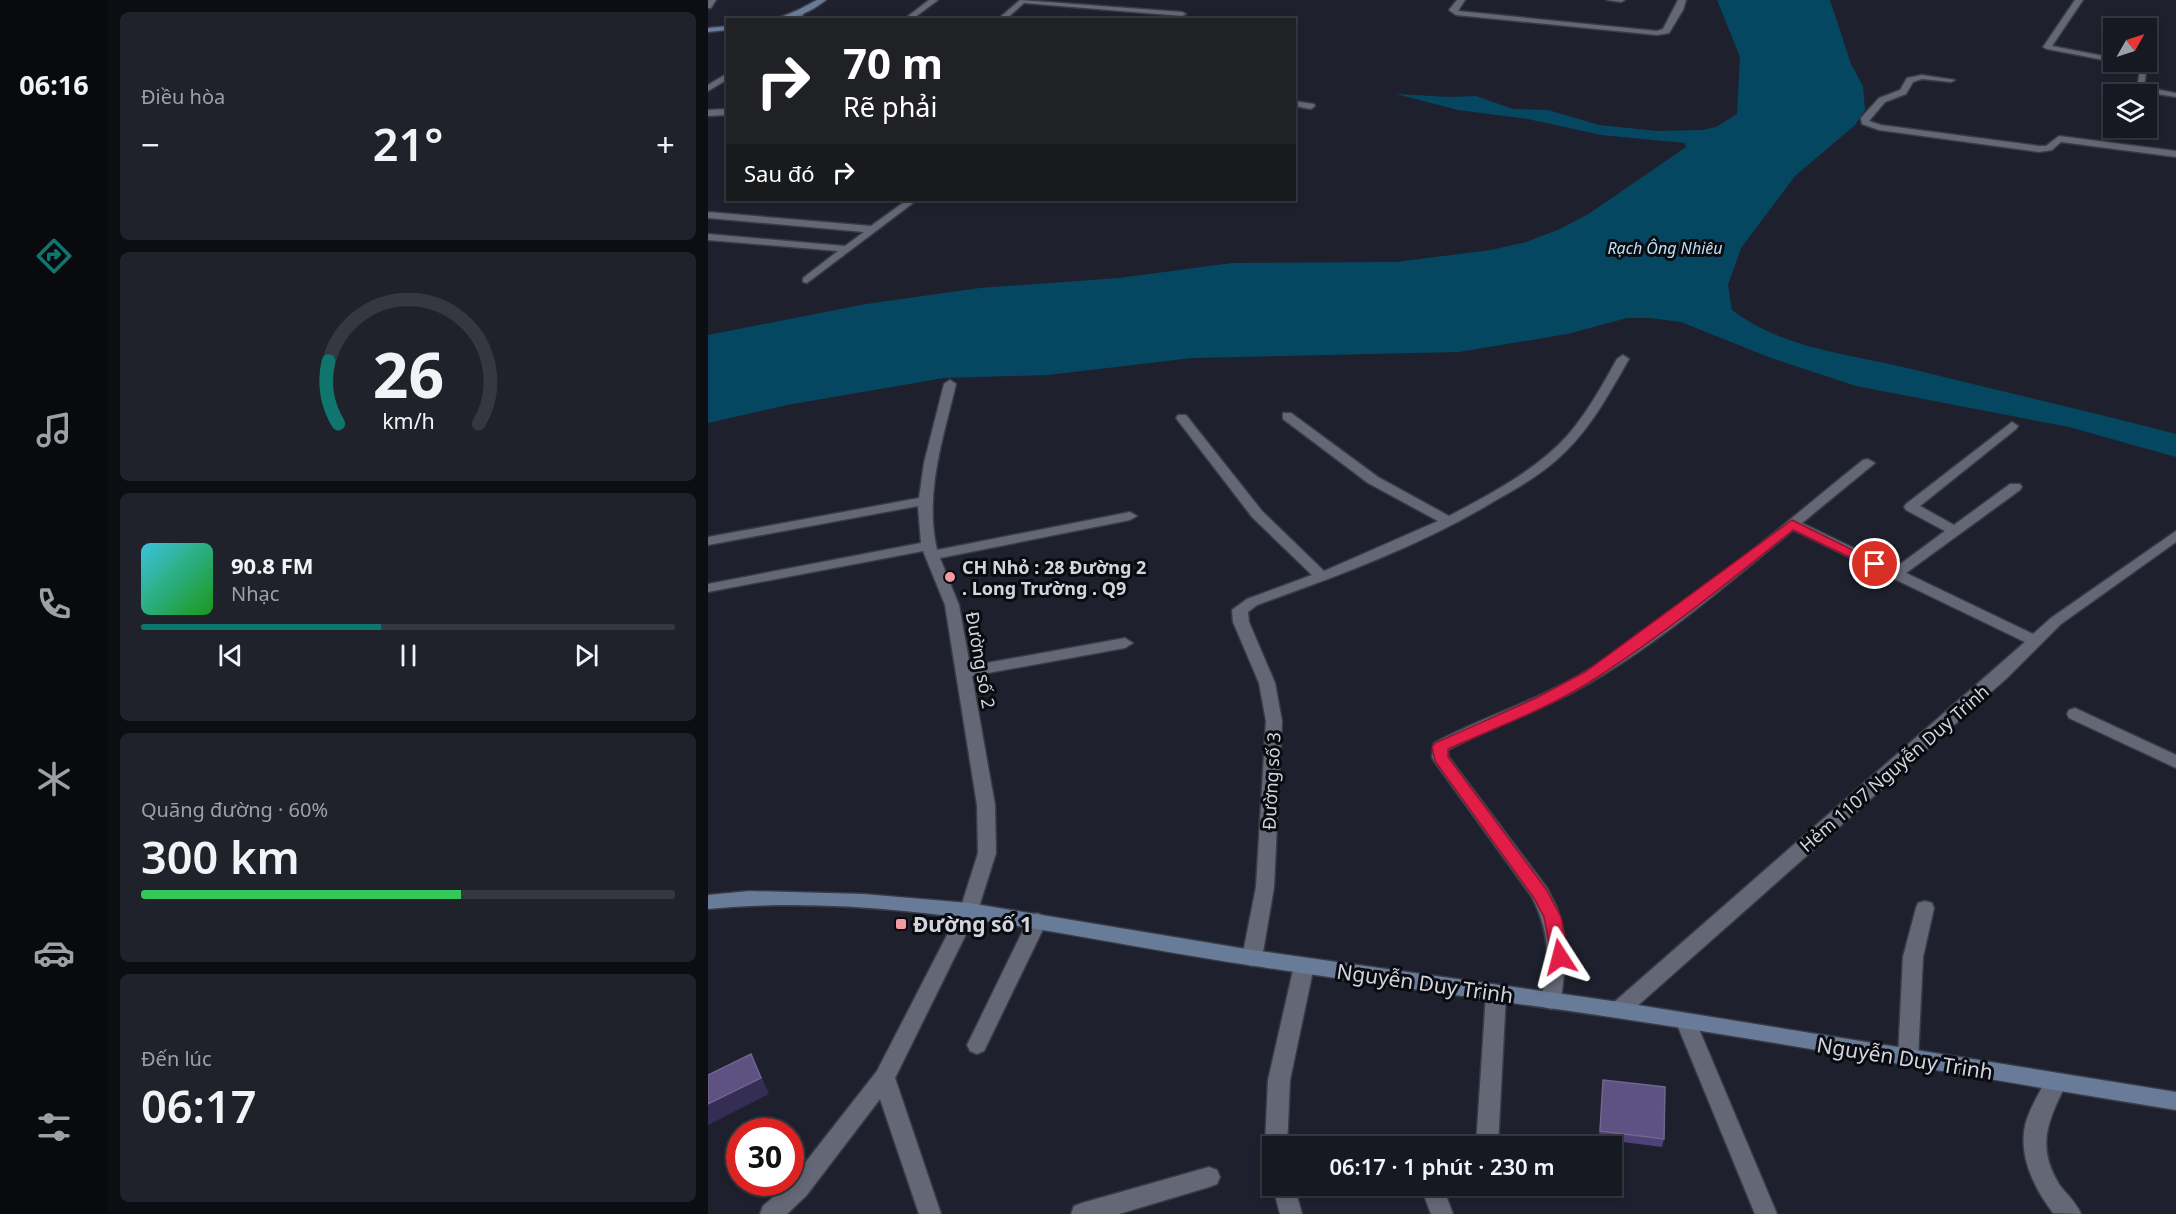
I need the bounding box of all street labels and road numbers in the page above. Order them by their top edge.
street label: Đường số 2 [961,610,1001,710]
street label: Hẻm 1107 Nguyễn Duy Trinh [1794,679,1994,857]
street label: Đường số 3 [1256,732,1286,830]
street label: Nguyễn Duy Trinh [1335,957,1515,1009]
street label: Nguyễn Duy Trinh [1815,1030,1995,1086]

